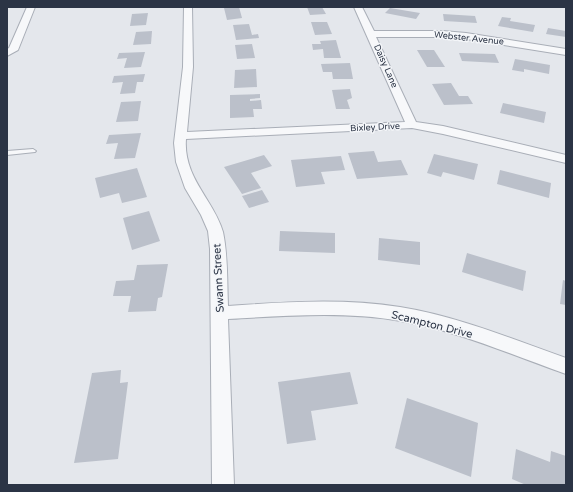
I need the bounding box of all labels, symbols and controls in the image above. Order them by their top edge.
street label: Webster Avenue [433,29,504,48]
street label: Daisy Lane [371,43,400,90]
street label: Bixley Drive [350,121,400,134]
street label: Swann Street [210,243,227,313]
street label: Scampton Drive [390,308,474,341]

